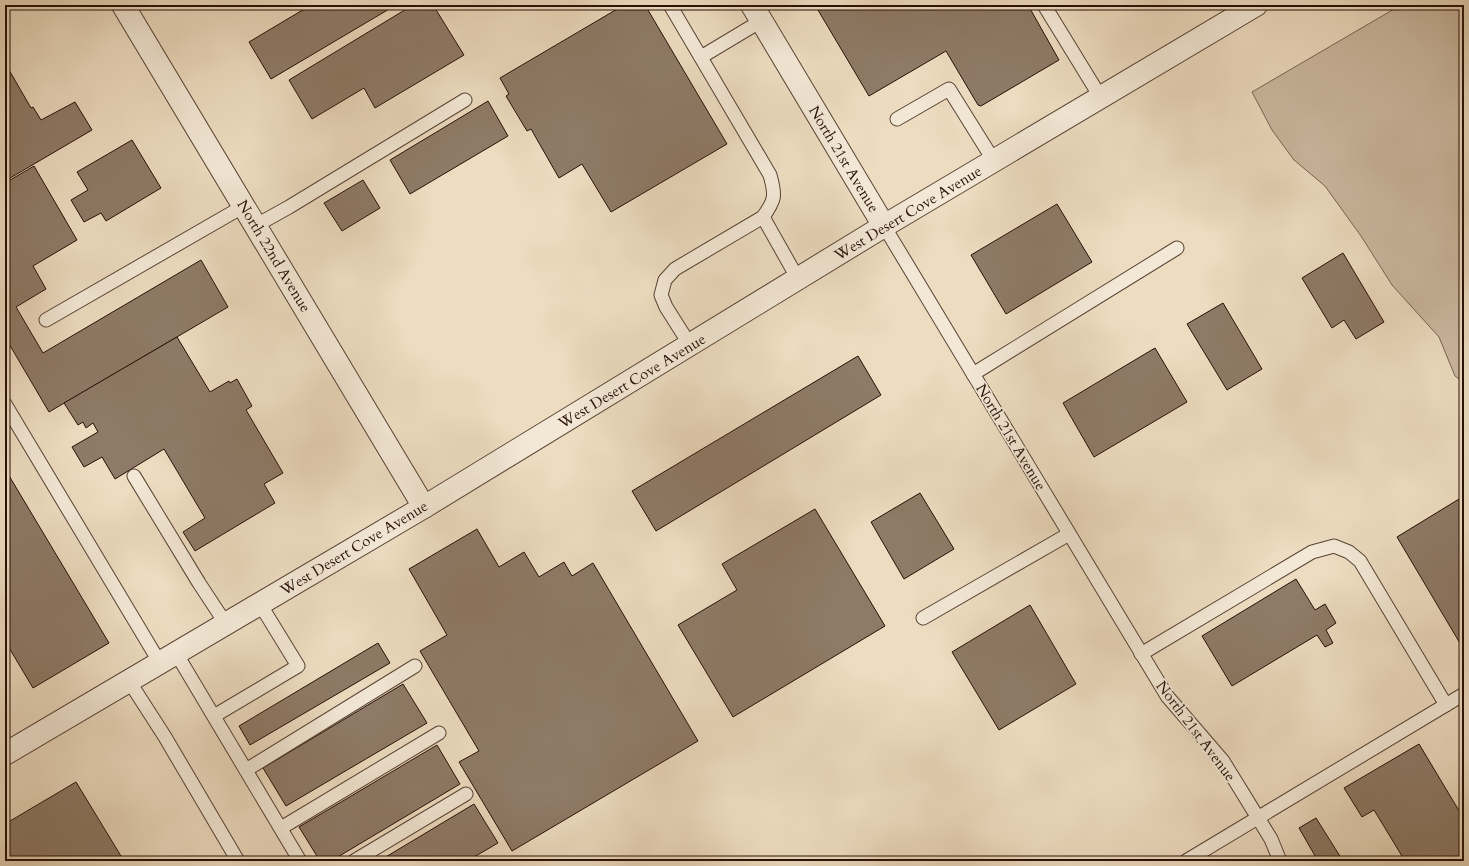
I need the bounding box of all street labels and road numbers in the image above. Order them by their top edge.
street label: North 21st Avenue [804,102,884,216]
street label: West Desert Cove Avenue [830,161,986,266]
street label: North 22nd Avenue [232,196,316,316]
street label: West Desert Cove Avenue [554,329,710,434]
street label: North 21st Avenue [971,380,1051,494]
street label: West Desert Cove Avenue [276,496,432,601]
street label: North 21st Avenue [1152,677,1241,786]

